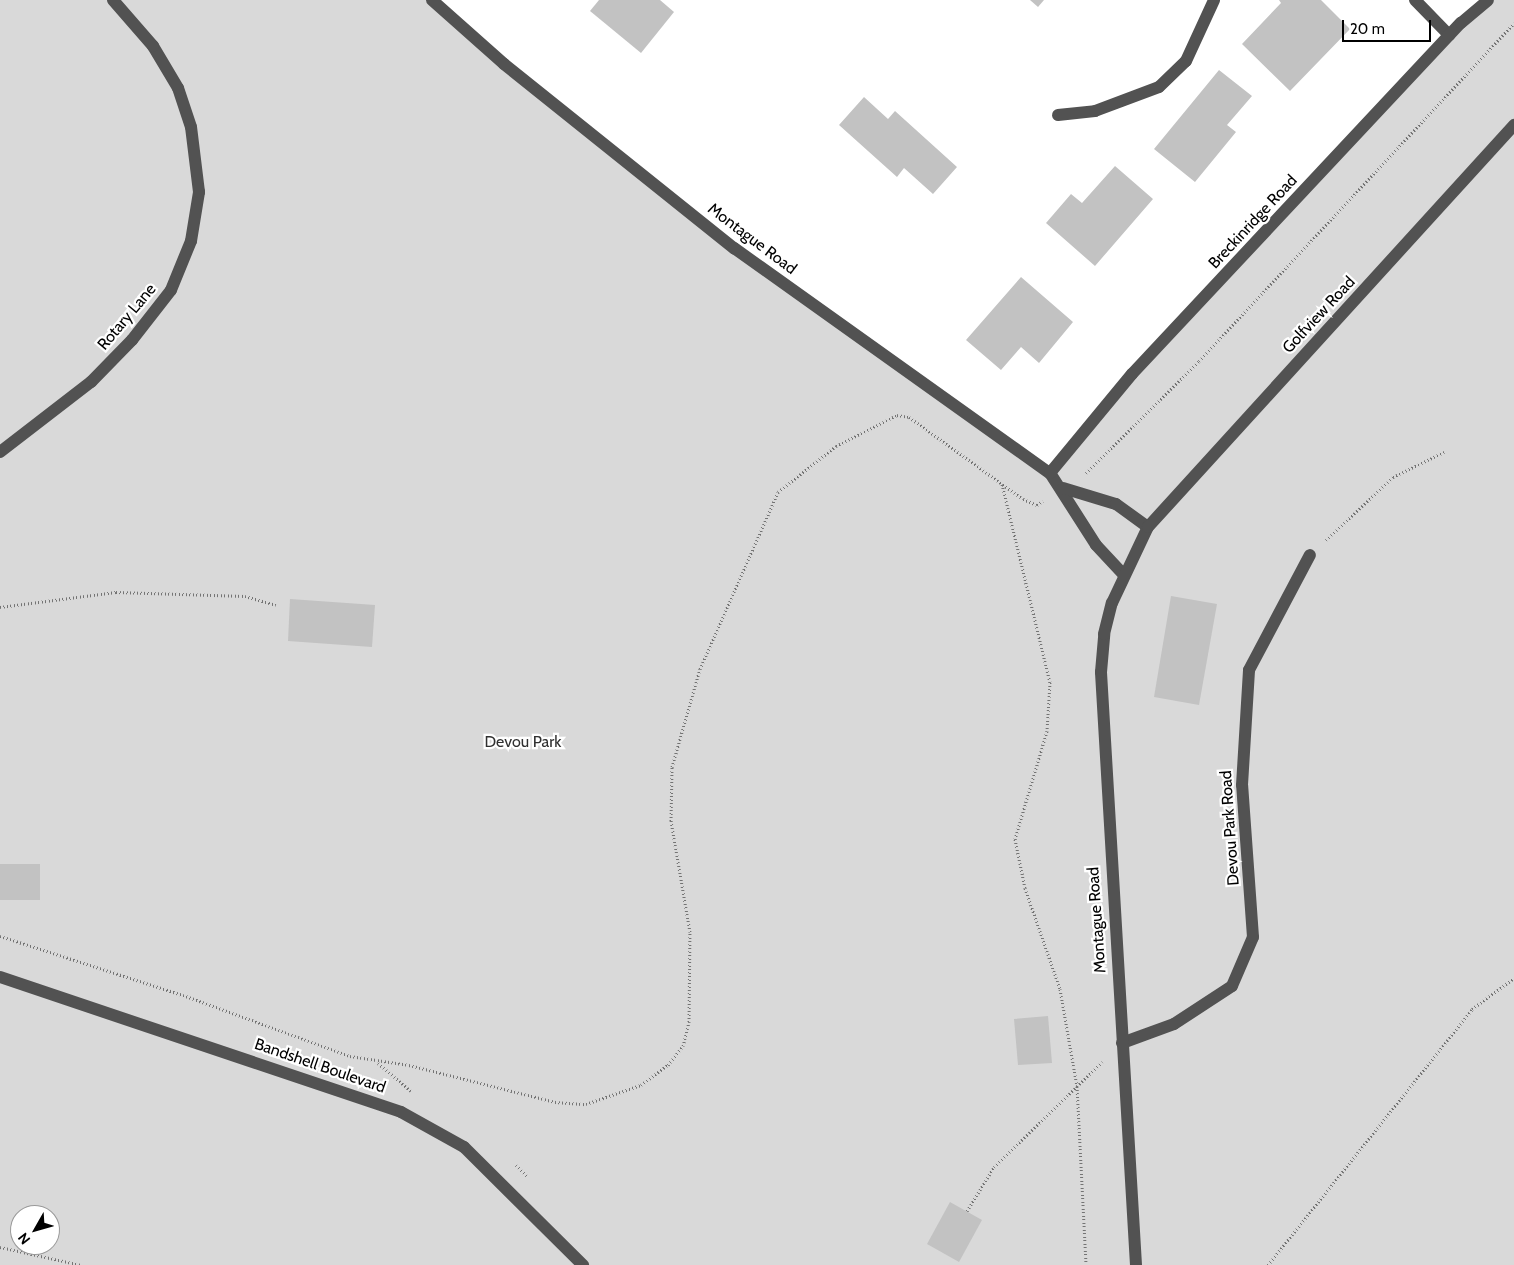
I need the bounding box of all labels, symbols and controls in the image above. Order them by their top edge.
scale bar [1344,10,1433,42]
text: 20 m [1350,20,1385,38]
street label: Breckinridge Road [1205,171,1301,273]
street label: Montague Road [704,199,800,279]
street label: Golfview Road [1279,273,1359,357]
street label: Rotary Lane [94,280,160,354]
park label: Devou Park [484,732,562,752]
street label: Devou Park Road [1216,770,1244,886]
street label: Montague Road [1084,866,1110,974]
street label: Bandshell Boulevard [252,1035,388,1097]
north arrow [10,1205,60,1255]
text: N [14,1229,34,1248]

